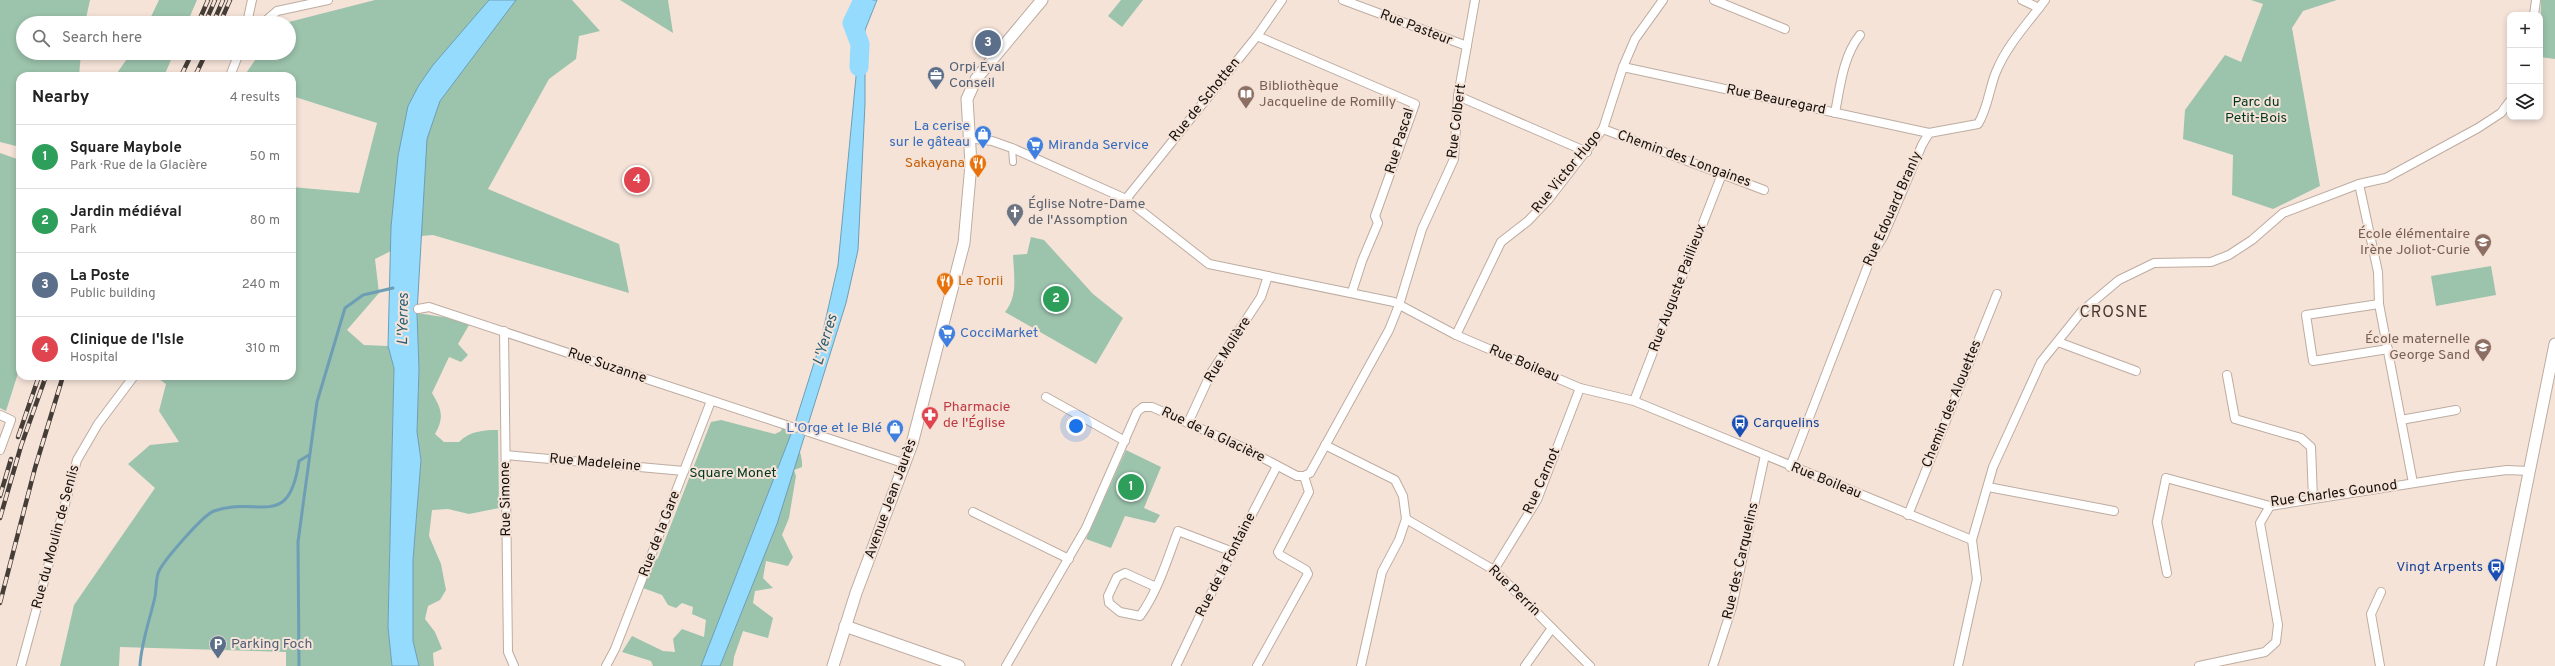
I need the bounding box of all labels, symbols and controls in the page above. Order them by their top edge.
street label: Rue Pasteur [1377,6,1455,50]
map controls [2507,12,2543,120]
button: + [2507,12,2543,48]
search box [16,16,296,60]
icon: search [30,27,52,49]
pin: 3 [975,28,1001,58]
text: Search here [62,29,142,48]
button: − [2507,48,2543,84]
street label: Rue de Schotten [1166,55,1244,145]
place label: Orpi Eval Conseil [949,59,1005,92]
office icon: Orpi Eval Conseil [926,65,946,90]
place label: Bibliothèque Jacqueline de Romilly [1259,78,1396,111]
street label: Rue Beauregard [1725,81,1827,119]
street label: Rue Colbert [1444,83,1470,159]
library icon: Bibliothèque Jacqueline de Romilly [1236,84,1256,109]
button: layers [2507,84,2543,120]
text: Nearby [32,87,89,109]
text: 4 results [230,90,280,106]
park label: Parc du Petit-Bois [2225,94,2287,127]
street label: Rue Pascal [1382,106,1418,176]
place label: La cerise sur le gâteau [889,118,970,151]
shop icon: La cerise sur le gâteau [973,124,993,149]
street label: Rue Victor Hugo [1528,127,1606,217]
street label: Chemin des Longaines [1615,127,1753,191]
supermarket icon: Miranda Service [1025,135,1045,160]
place label: Miranda Service [1048,137,1149,154]
text: Square Maybole [70,139,182,158]
text: 1 [42,149,48,165]
text: 50 m [250,149,280,165]
street label: Rue Edouard Branly [1860,149,1926,269]
restaurant icon: Sakayana [968,153,988,178]
place label: Sakayana [905,155,965,172]
text: Park · Rue de la Glacière [70,158,207,174]
pin: 4 [624,165,650,195]
place label: Église Notre-Dame de l'Assomption [1028,195,1145,229]
church icon: Église Notre-Dame de l'Assomption [1005,202,1025,227]
text: Jardin médiéval [70,203,182,222]
text: 2 [41,213,49,229]
text: 80 m [250,213,280,229]
text: Park [70,222,97,238]
street label: Rue Auguste Paillieux [1646,222,1710,354]
place label: École élémentaire Irène Joliot-Curie [2358,225,2470,259]
school or university icon: École élémentaire Irène Joliot-Curie [2473,232,2493,257]
text: La Poste [70,267,130,286]
restaurant icon: Le Torii [935,271,955,296]
place label: Le Torii [958,273,1003,290]
text: 3 [41,277,49,293]
text: 240 m [242,277,280,293]
pin: 2 [1043,284,1069,314]
text: Public building [70,286,156,302]
water label: L'Yerres [394,292,414,345]
district label: CROSNE [2080,303,2148,323]
water label: L'Yerres [809,312,843,368]
street label: Rue Molière [1201,314,1255,386]
supermarket icon: CocciMarket [937,323,957,348]
place label: CocciMarket [960,325,1038,342]
place label: École maternelle George Sand [2365,330,2470,364]
text: Clinique de l'Isle [70,331,184,350]
school or university icon: École maternelle George Sand [2473,337,2493,362]
street label: Chemin des Alouettes [1919,338,1985,470]
text: 4 [41,341,49,357]
text: 310 m [245,341,280,357]
street label: Rue Boileau [1486,342,1562,386]
street label: Rue Suzanne [565,345,649,387]
text: Hospital [70,350,118,366]
place label: Pharmacie de l'Église [943,399,1010,432]
street label: Rue de la Glacière [1158,404,1268,466]
pharmacy icon: Pharmacie de l'Église [920,405,940,430]
bus stop icon: Carquelins [1730,413,1750,438]
place label: Carquelins [1753,415,1820,432]
your location [1066,416,1086,436]
shop icon: L'Orge et le Blé [885,418,905,443]
place label: L'Orge et le Blé [786,420,882,437]
street label: Avenue Jean Jaurès [861,437,921,561]
street label: Rue Carnot [1520,445,1564,517]
street label: Rue Madeleine [548,451,642,475]
street label: Rue Boileau [1788,459,1864,503]
street label: Rue Simone [497,461,515,537]
street label: Rue du Moulin de Senlis [29,463,83,611]
park label: Square Monet [689,465,777,482]
pin: 1 [1118,472,1144,502]
street label: Rue Charles Gounod [2269,477,2399,511]
street label: Rue de la Gare [636,489,684,579]
street label: Rue des Carquelins [1719,501,1763,621]
street label: Rue de la Fontaine [1192,510,1260,620]
bus stop icon: Vingt Arpents [2486,557,2506,582]
place label: Vingt Arpents [2396,559,2483,576]
street label: Rue Perrin [1484,562,1544,620]
parking icon: Parking Foch [208,634,228,659]
place label: Parking Foch [231,636,312,653]

